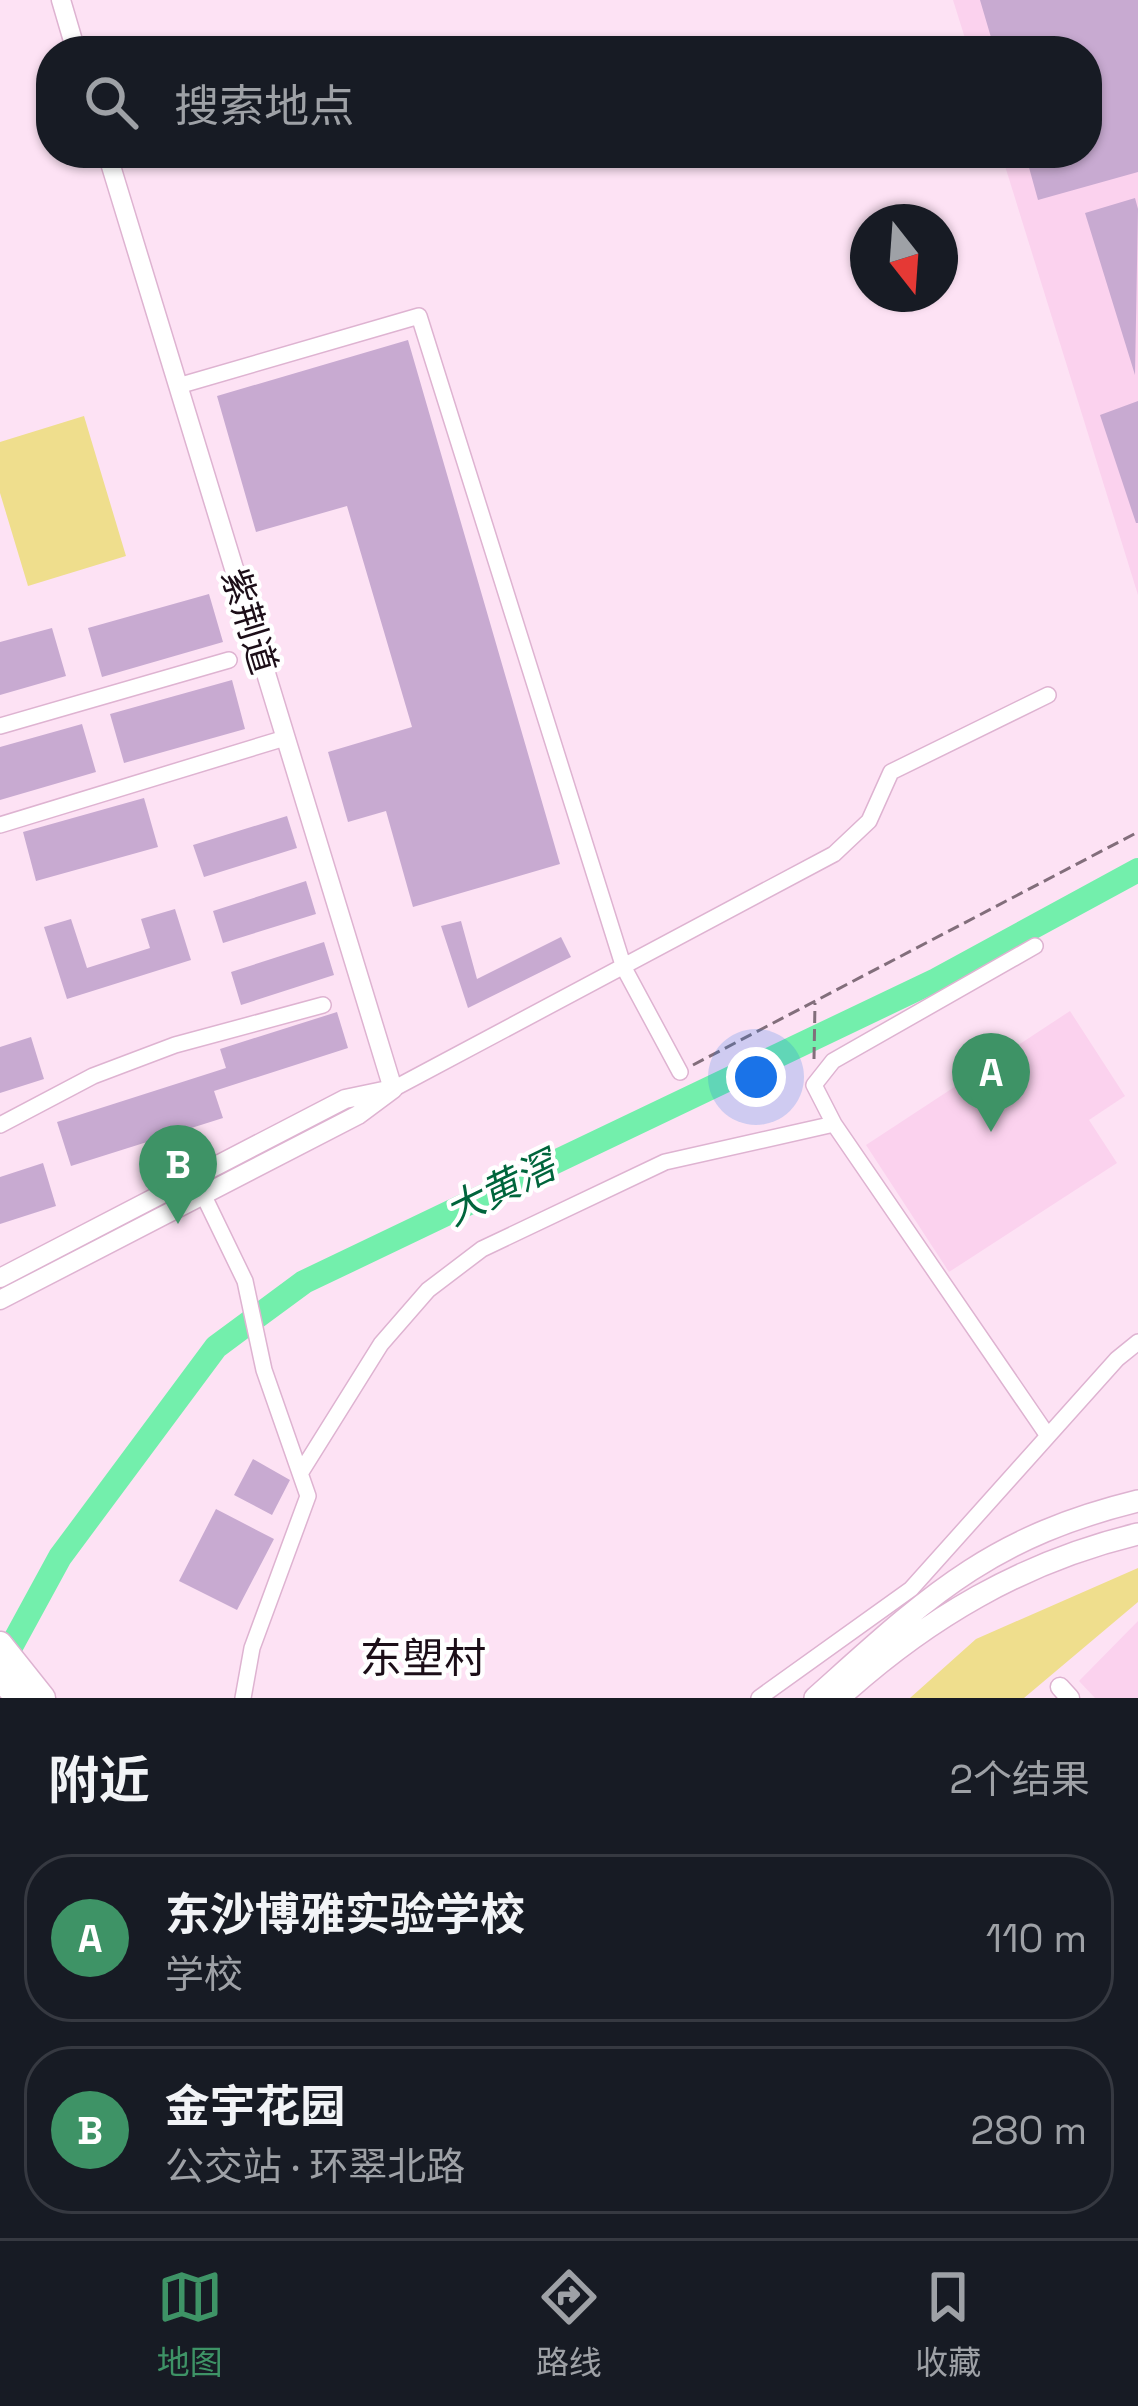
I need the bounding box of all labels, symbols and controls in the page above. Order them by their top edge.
search box [36,36,1102,168]
icon: search [78,69,144,135]
text: 搜索地点 [174,78,354,135]
north arrow [850,204,958,312]
street label: 紫荆道 [211,563,287,680]
pin: A [952,1033,1030,1132]
your location [726,1047,786,1107]
pin: B [139,1125,217,1224]
water label: 大黄滘 [437,1139,568,1236]
district label: 东塱村 [360,1632,486,1685]
text: 附近 [48,1748,150,1813]
text: 2个结果 [949,1755,1090,1804]
text: 东沙博雅实验学校 [165,1886,525,1943]
text: A [78,1914,102,1963]
text: 110 m [986,1914,1087,1963]
text: 学校 [165,1950,243,1999]
text: 金宇花园 [165,2078,345,2135]
text: B [77,2106,103,2155]
text: 280 m [971,2106,1087,2155]
text: 公交站 · 环翠北路 [165,2142,465,2191]
tab: 地图 [157,2264,223,2384]
tab: 路线 [536,2264,602,2384]
tab: 收藏 [915,2264,981,2384]

